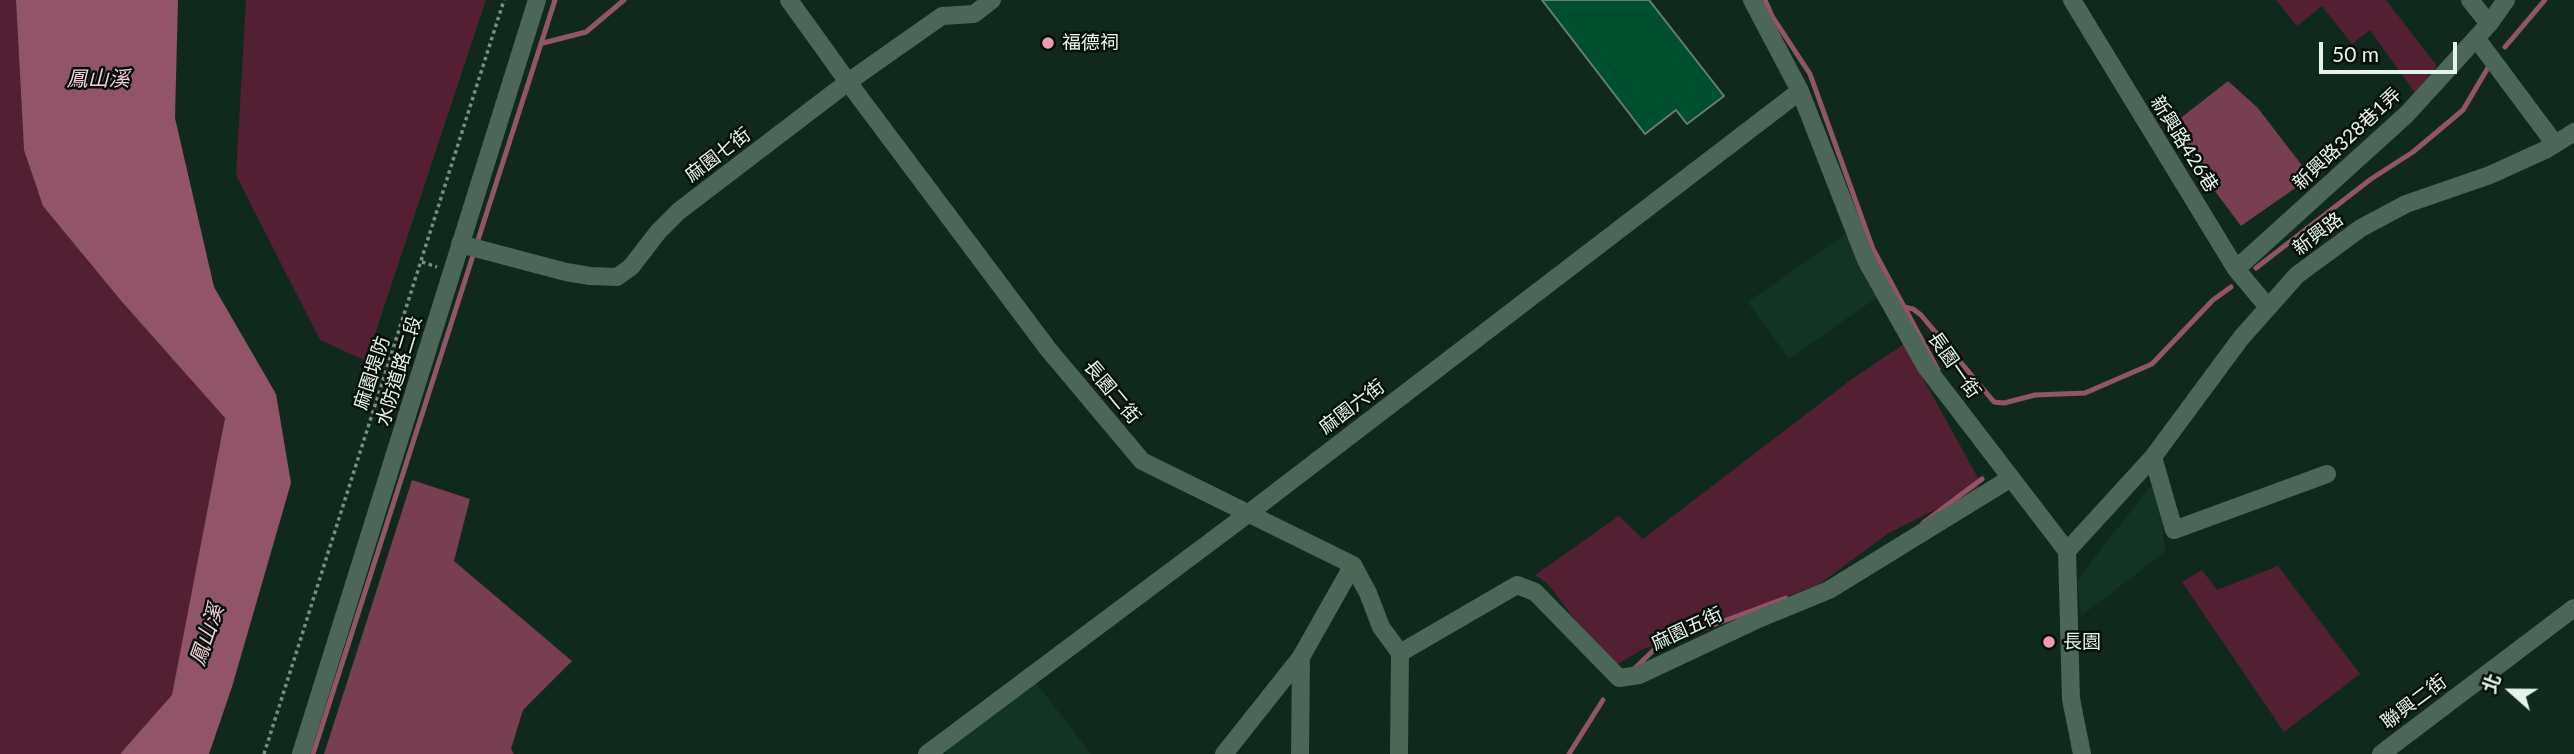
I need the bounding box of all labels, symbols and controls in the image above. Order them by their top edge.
scale bar [2322,28,2460,72]
place label: 福德祠 [1062,32,1119,54]
marker: 福德祠 [1040,35,1056,51]
text: 50 m [2332,41,2379,66]
water label: 鳳山溪 [67,66,129,92]
street label: 新興路328巷1弄 [2288,83,2406,195]
street label: 新興路426巷 [2145,92,2223,196]
street label: 麻園七街 [681,123,755,187]
street label: 新興路 [2288,208,2348,260]
street label: 水防道路二段 [371,313,427,429]
street label: 長園一街 [1923,327,1985,403]
street label: 麻園堤防 [349,333,395,413]
street label: 長園二街 [1079,356,1145,428]
street label: 麻園六街 [1315,375,1389,439]
water label: 鳳山溪 [185,601,229,669]
street label: 麻園五街 [1648,603,1726,655]
place label: 長園 [2063,631,2101,653]
marker: 長園 [2041,634,2057,650]
north arrow [2476,656,2546,726]
street label: 聯興二街 [2377,670,2451,734]
text: 北 [2477,670,2505,696]

